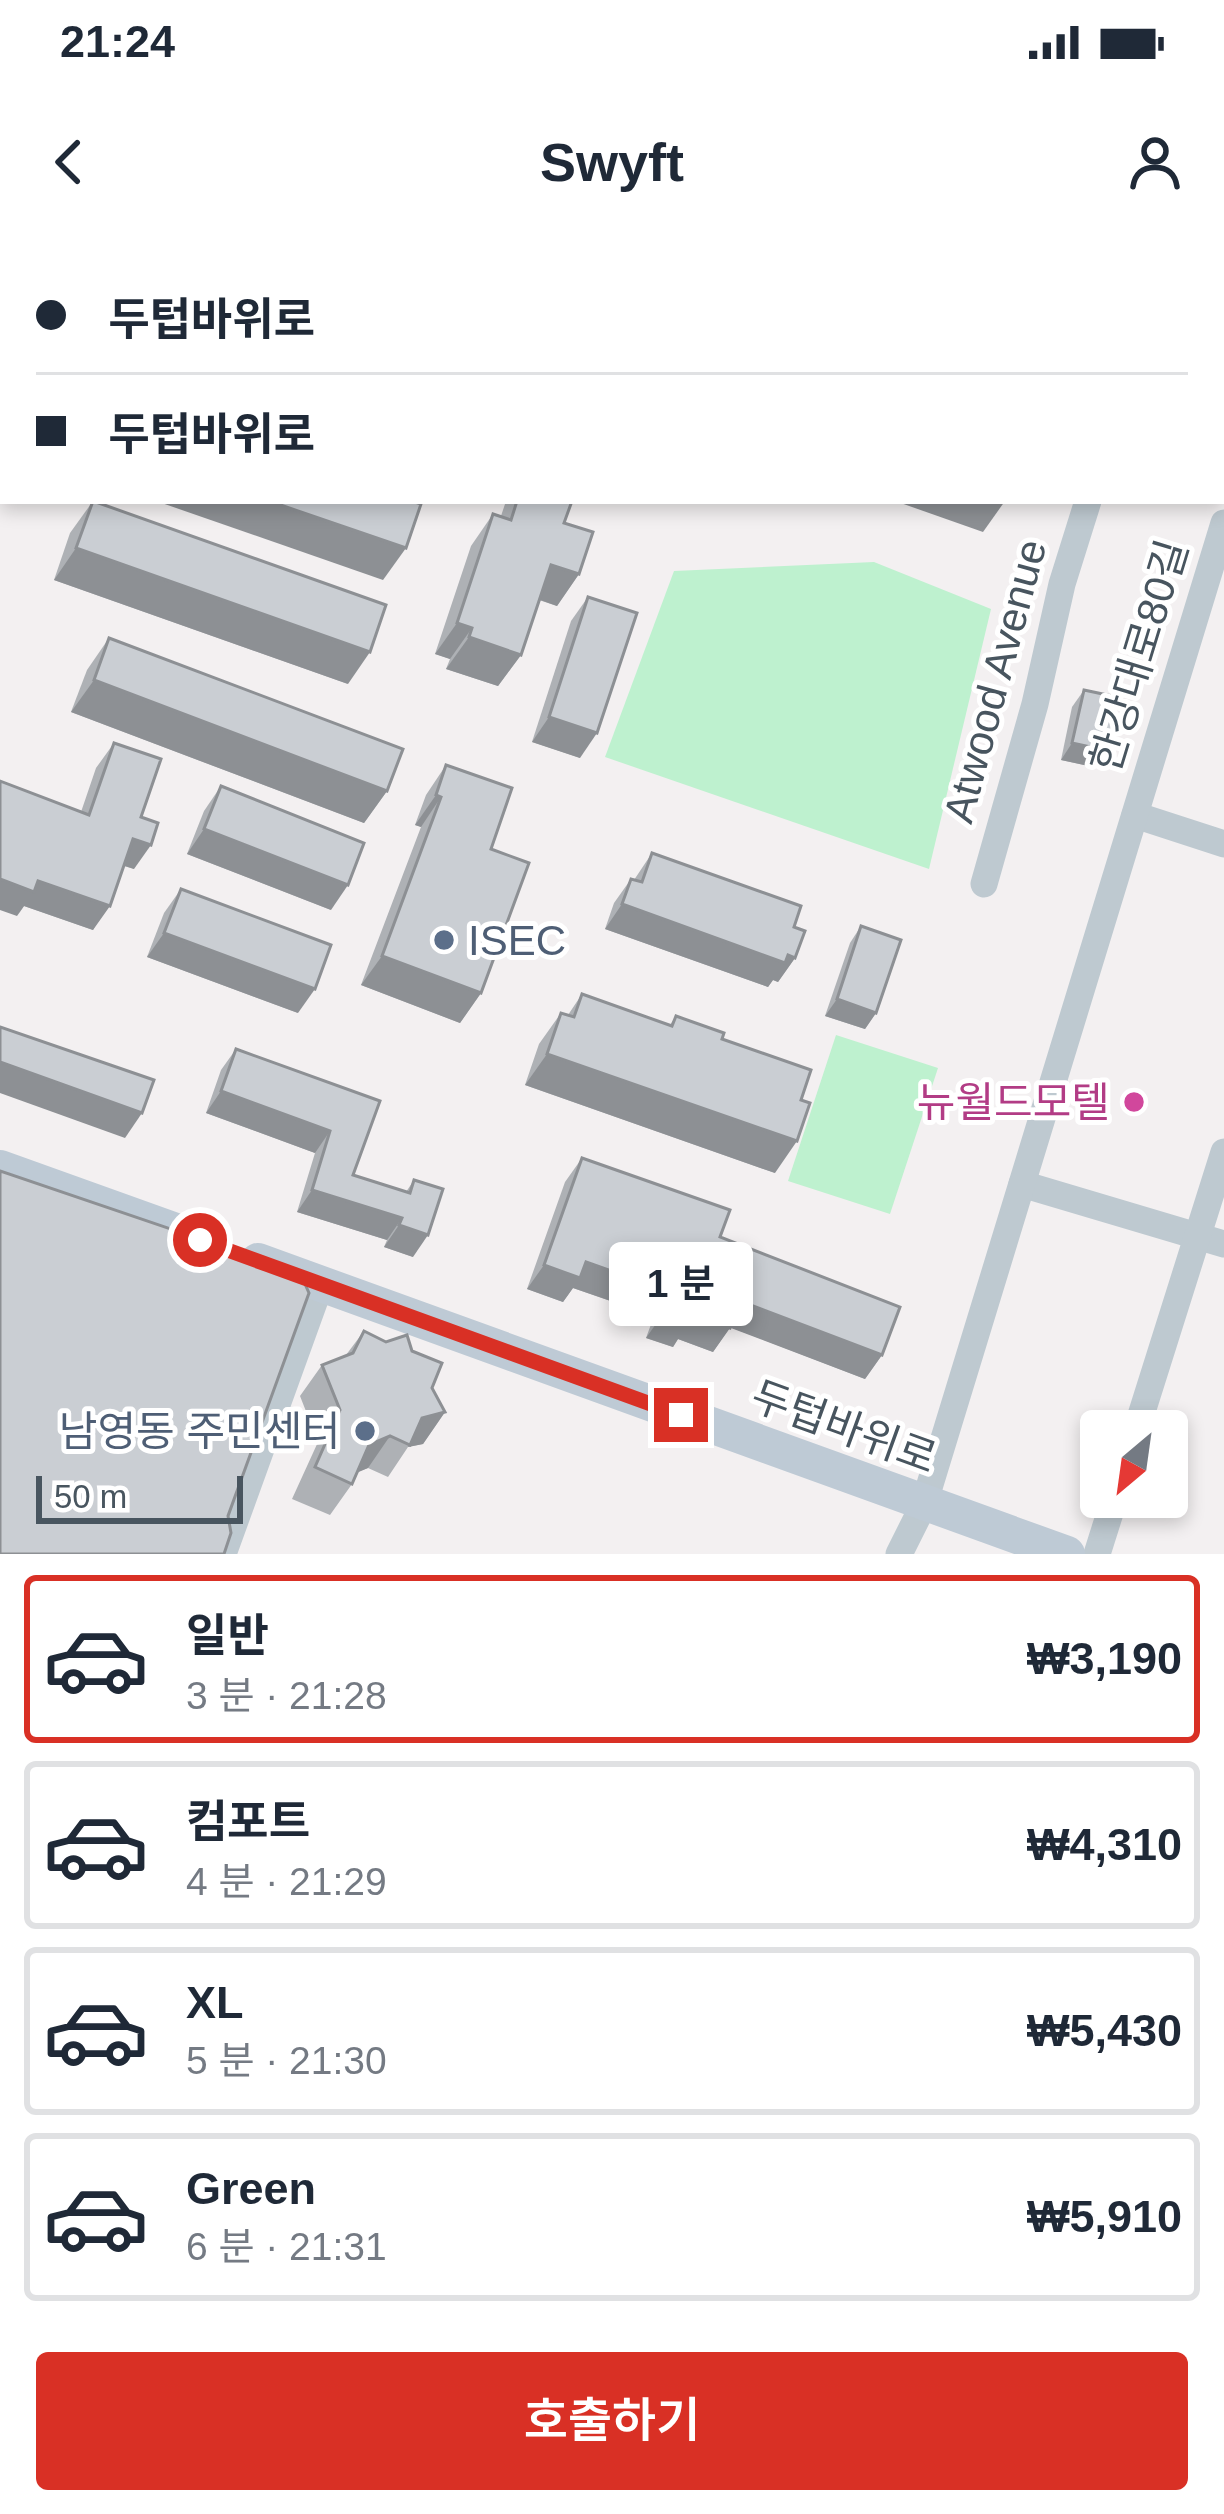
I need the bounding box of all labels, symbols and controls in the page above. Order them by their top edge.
text: 21:24 [60,16,175,67]
icon: back [36,129,102,195]
icon: person [1122,129,1188,195]
text: Swyft [540,132,684,192]
text: 두텁바위로 [108,294,315,345]
text: 두텁바위로 [108,409,315,460]
street label: Atwood Avenue [935,534,1055,828]
street label: 한강대로80길 [1081,534,1197,778]
place label: ISEC [468,917,566,964]
marker: ISEC [431,927,457,953]
place label: 뉴월드모텔 [917,1079,1110,1126]
marker: 뉴월드모텔 [1121,1089,1147,1115]
route start [173,1213,227,1267]
callout: 1 분 [609,1241,753,1325]
text: 1 분 [647,1262,715,1305]
street label: 두텁바위로 [745,1372,943,1482]
route end [654,1388,708,1442]
place label: 남영동 주민센터 [59,1408,341,1455]
north arrow [1080,1410,1188,1518]
map controls [1080,1410,1188,1518]
marker: 남영동 주민센터 [352,1418,378,1444]
scale bar [36,1470,243,1523]
text: 50 m [54,1478,127,1515]
icon: car [42,1605,150,1713]
text: 일반 [186,1610,269,1661]
text: ₩3,190 [1027,1633,1182,1684]
text: 3 분 · 21:28 [186,1674,387,1717]
icon: car [42,1791,150,1899]
text: 컴포트 [186,1796,310,1847]
text: ₩4,310 [1027,1819,1182,1870]
text: 4 분 · 21:29 [186,1860,387,1903]
icon: car [42,1977,150,2085]
text: XL [186,1977,244,2028]
text: ₩5,430 [1027,2005,1182,2056]
text: 5 분 · 21:30 [186,2039,387,2082]
icon: car [42,2163,150,2271]
text: Green [186,2163,316,2214]
text: ₩5,910 [1027,2191,1182,2242]
text: 6 분 · 21:31 [186,2225,387,2268]
button: 호출하기 [36,2352,1188,2490]

